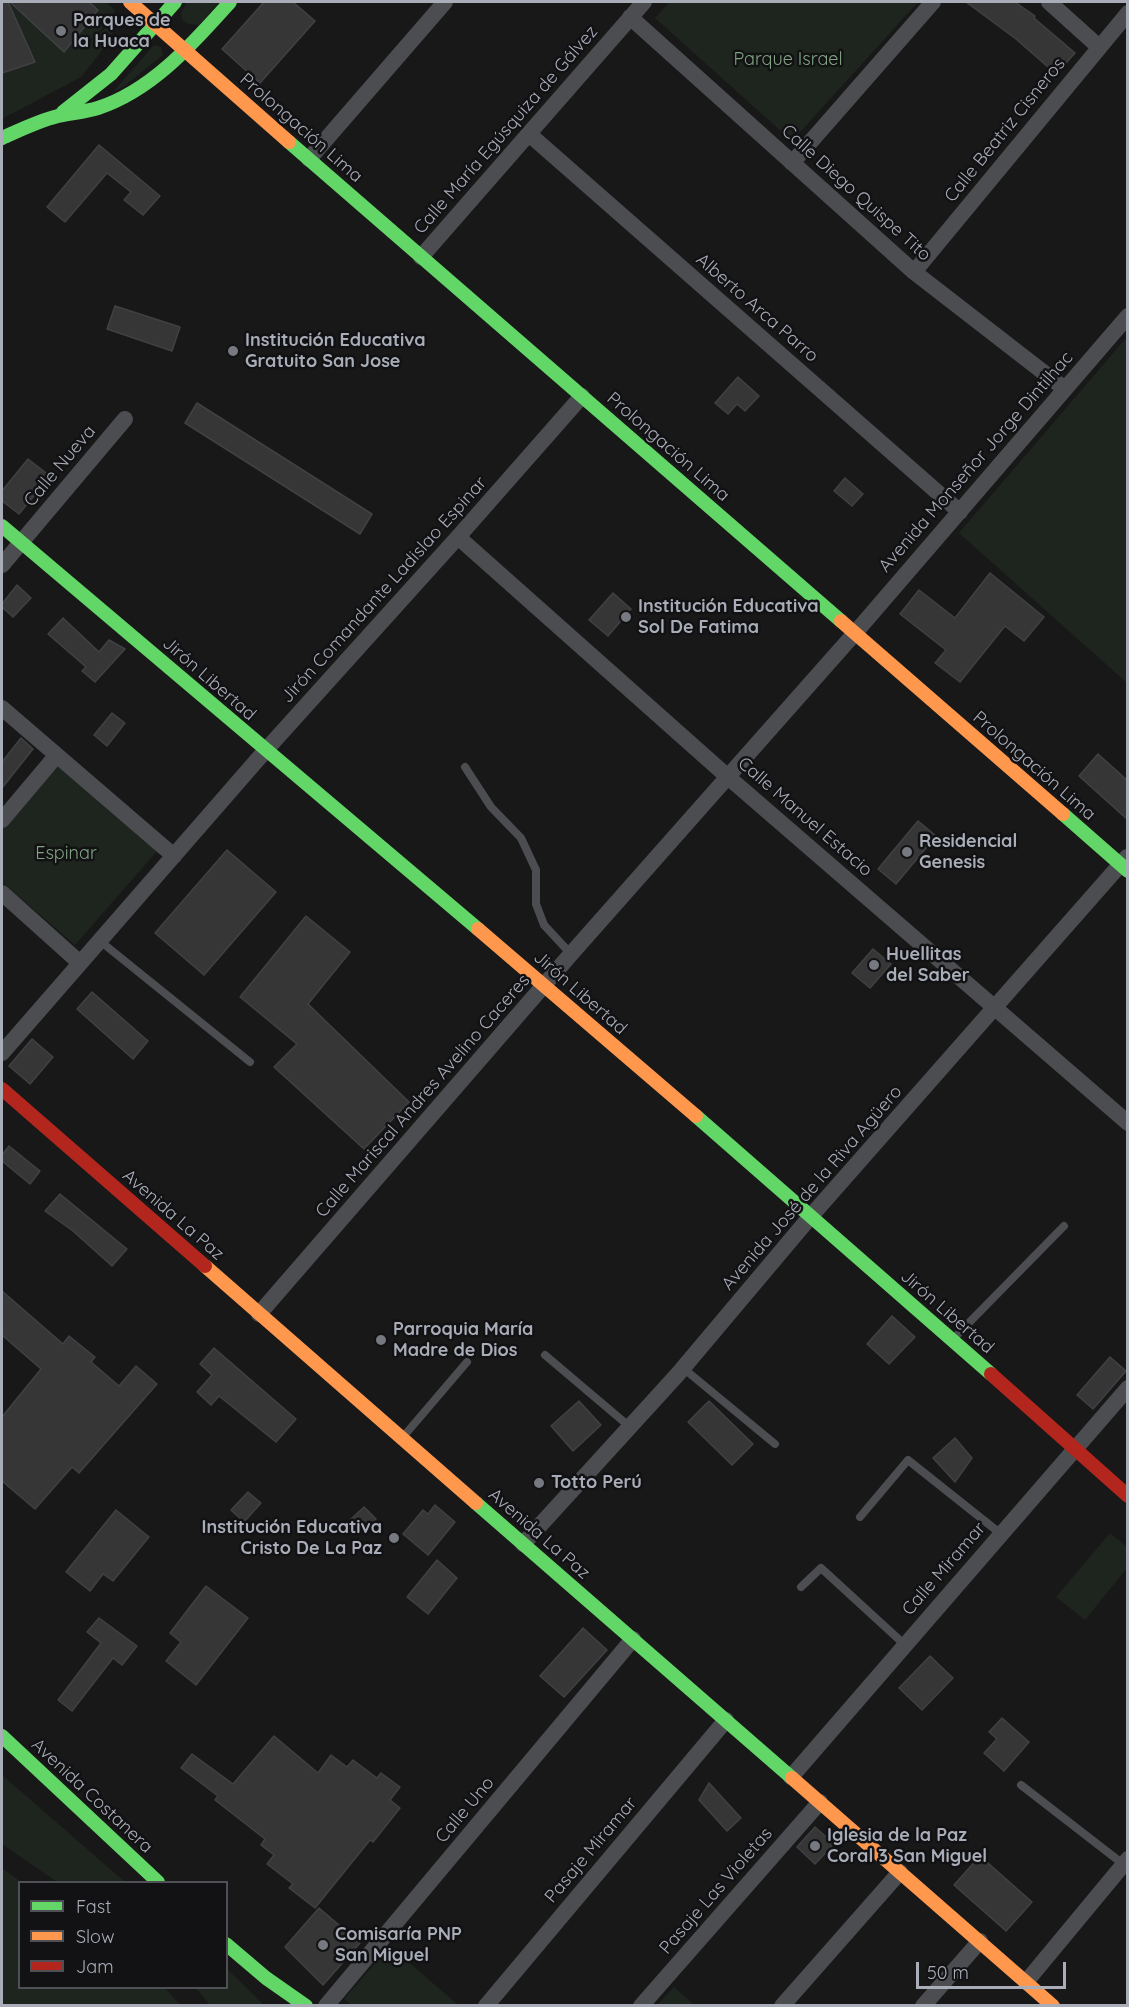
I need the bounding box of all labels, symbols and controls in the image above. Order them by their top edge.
place label: Parques de la Huaca [73,10,171,52]
street label: Calle María Egúsquiza de Gálvez [410,21,602,239]
marker: Parques de la Huaca [54,24,68,38]
park label: Parque Israel [733,49,843,71]
street label: Calle Beatriz Cisneros [940,53,1070,207]
street label: Prolongación Lima [235,69,367,187]
street label: Calle Diego Quispe Tito [777,120,935,266]
street label: Alberto Arca Parro [692,249,822,367]
place label: Institución Educativa Gratuito San Jose [245,330,426,372]
marker: Institución Educativa Gratuito San Jose [226,344,240,358]
street label: Avenida Monseñor Jorge Dintilhac [874,347,1078,577]
street label: Prolongación Lima [602,388,734,506]
street label: Calle Nueva [20,421,100,511]
street label: Jirón Comandante Ladislao Espinar [277,472,491,708]
place label: Institución Educativa Sol De Fatima [638,596,819,638]
marker: Institución Educativa Sol De Fatima [619,610,633,624]
street label: Jirón Libertad [158,633,260,725]
street label: Prolongación Lima [968,707,1100,825]
street label: Calle Manuel Estacio [733,753,877,881]
place label: Residencial Genesis [919,831,1017,874]
park label: Espinar [35,843,97,865]
marker: Residencial Genesis [900,845,914,859]
place label: Huellitas del Saber [886,944,970,986]
street label: Jirón Libertad [529,947,631,1039]
marker: Huellitas del Saber [867,958,881,972]
street label: Calle Mariscal Andres Avelino Caceres [311,970,535,1222]
street label: Avenida José de la Riva Agüero [717,1081,907,1295]
street label: Avenida La Paz [118,1165,228,1265]
street label: Jirón Libertad [896,1266,998,1358]
place label: Parroquia María Madre de Dios [393,1319,533,1362]
marker: Parroquia María Madre de Dios [374,1333,388,1347]
place label: Totto Perú [551,1472,642,1494]
marker: Totto Perú [532,1476,546,1490]
street label: Avenida La Paz [484,1484,594,1584]
place label: Institución Educativa Cristo De La Paz [201,1517,382,1559]
street label: Calle Miramar [898,1518,990,1620]
marker: Institución Educativa Cristo De La Paz [387,1531,401,1545]
street label: Avenida Costanera [27,1734,157,1858]
street label: Calle Uno [431,1772,499,1848]
street label: Pasaje Miramar [540,1793,642,1907]
street label: Pasaje Las Violetas [655,1823,777,1959]
place label: Iglesia de la Paz Coral 3 San Miguel [827,1825,987,1868]
marker: Iglesia de la Paz Coral 3 San Miguel [808,1839,822,1853]
legend [18,1881,228,1989]
text: Fast [76,1895,111,1918]
place label: Comisaría PNP San Miguel [335,1924,462,1966]
text: Slow [76,1925,114,1948]
marker: Comisaría PNP San Miguel [316,1938,330,1952]
scale bar [919,1950,1069,1988]
text: Jam [76,1955,114,1978]
text: 50 m [927,1961,969,1984]

